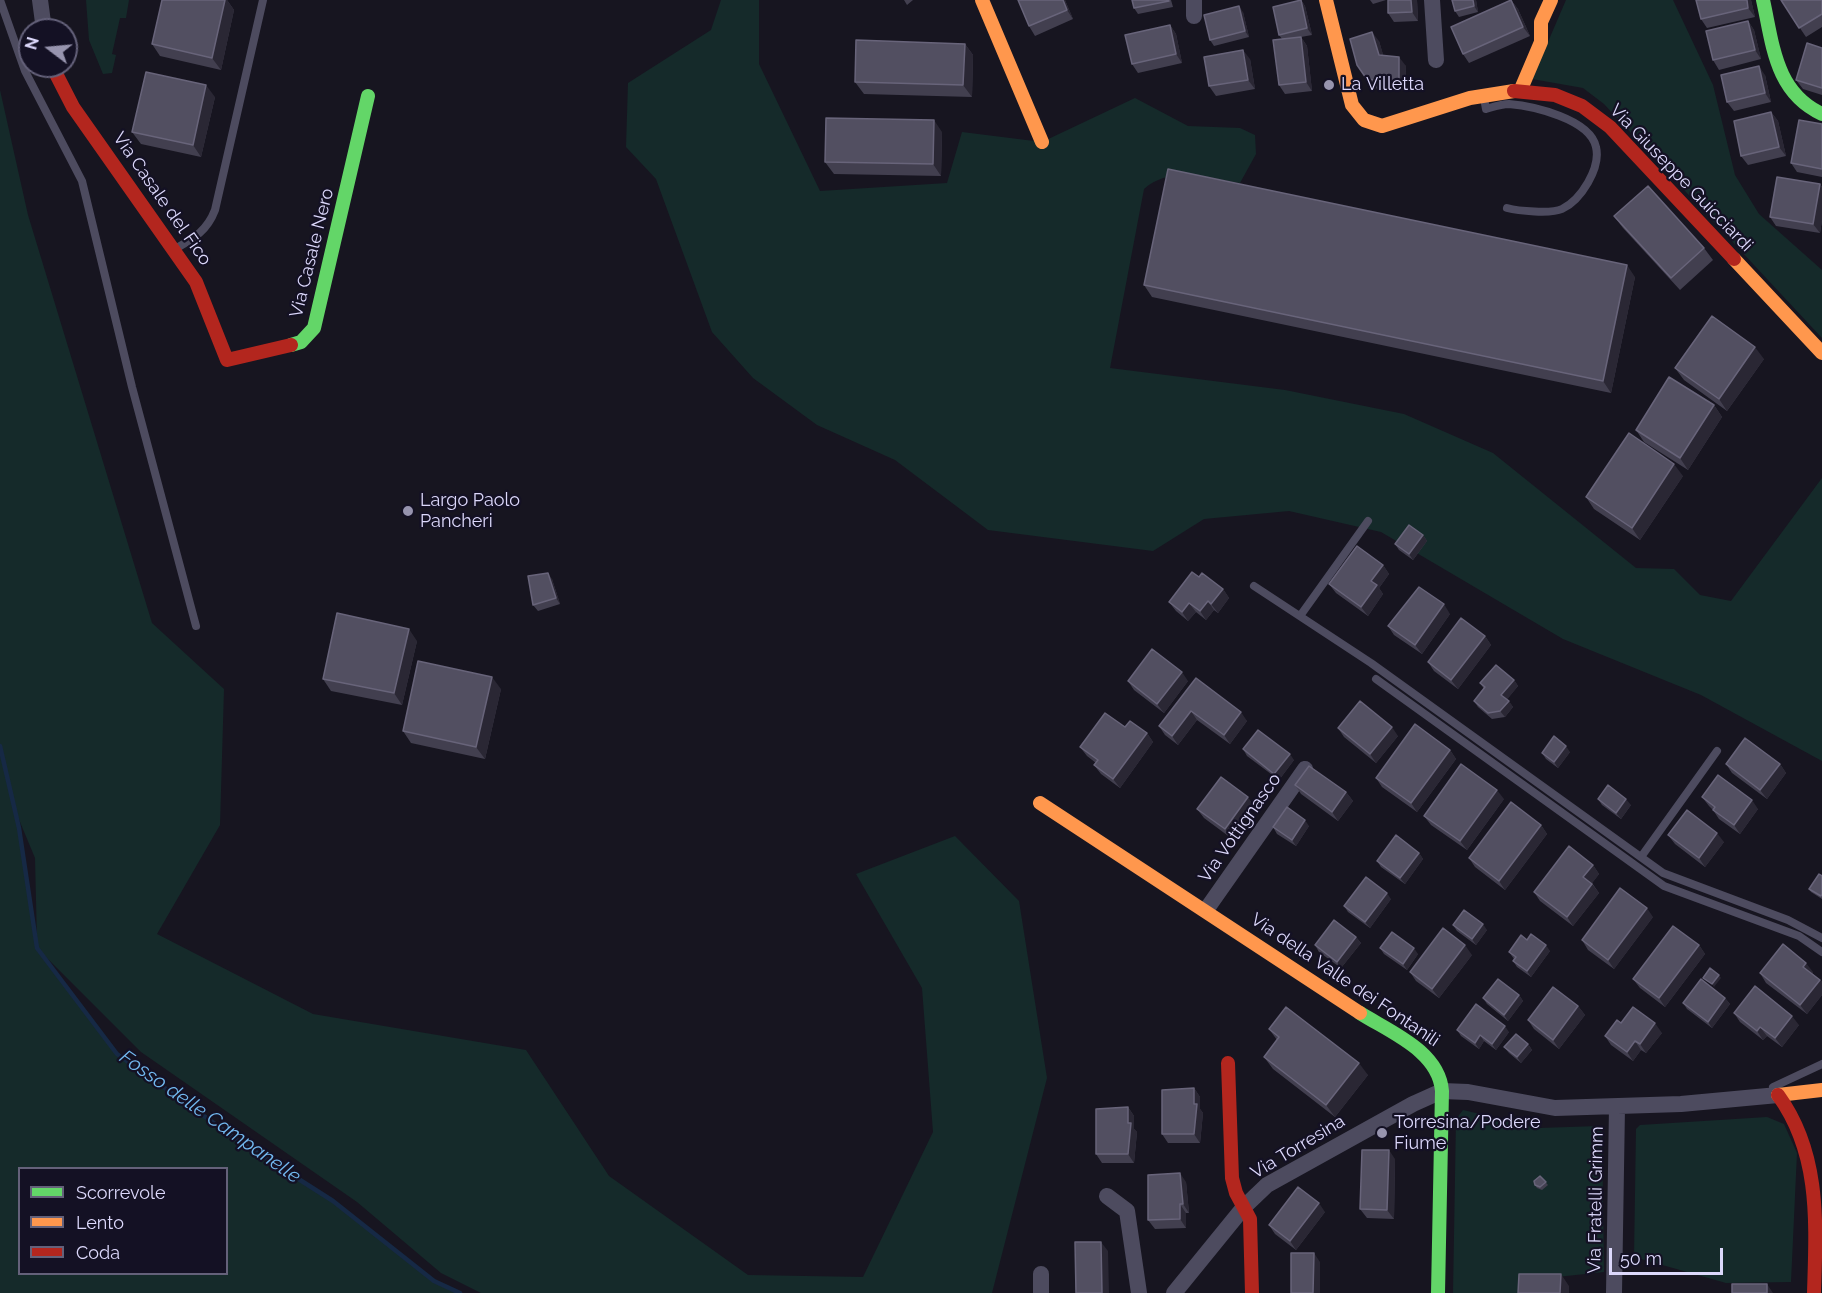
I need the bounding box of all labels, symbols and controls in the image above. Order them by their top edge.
north arrow [18,18,78,78]
text: N [21,35,43,52]
place label: La Villetta [1341,74,1424,96]
marker: La Villetta [1322,78,1336,92]
street label: Via Giuseppe Guicciardi [1605,100,1757,256]
street label: Via Casale del Fico [108,128,216,270]
street label: Via Casale Nero [286,186,338,320]
place label: Largo Paolo Pancheri [420,490,520,532]
marker: Largo Paolo Pancheri [401,504,415,518]
street label: Via Vottignasco [1194,769,1286,887]
street label: Via della Valle dei Fontanili [1247,909,1443,1051]
water label: Fosso delle Campanelle [115,1045,305,1189]
street label: Via Torresina [1247,1110,1349,1184]
place label: Torresina/Podere Fiume [1394,1112,1540,1154]
marker: Torresina/Podere Fiume [1375,1126,1389,1140]
street label: Via Fratelli Grimm [1584,1126,1608,1274]
legend [18,1167,228,1275]
text: Scorrevole [76,1182,166,1203]
text: Lento [76,1212,124,1233]
scale bar [1612,1236,1726,1274]
text: Coda [76,1242,120,1263]
text: 50 m [1620,1248,1662,1269]

